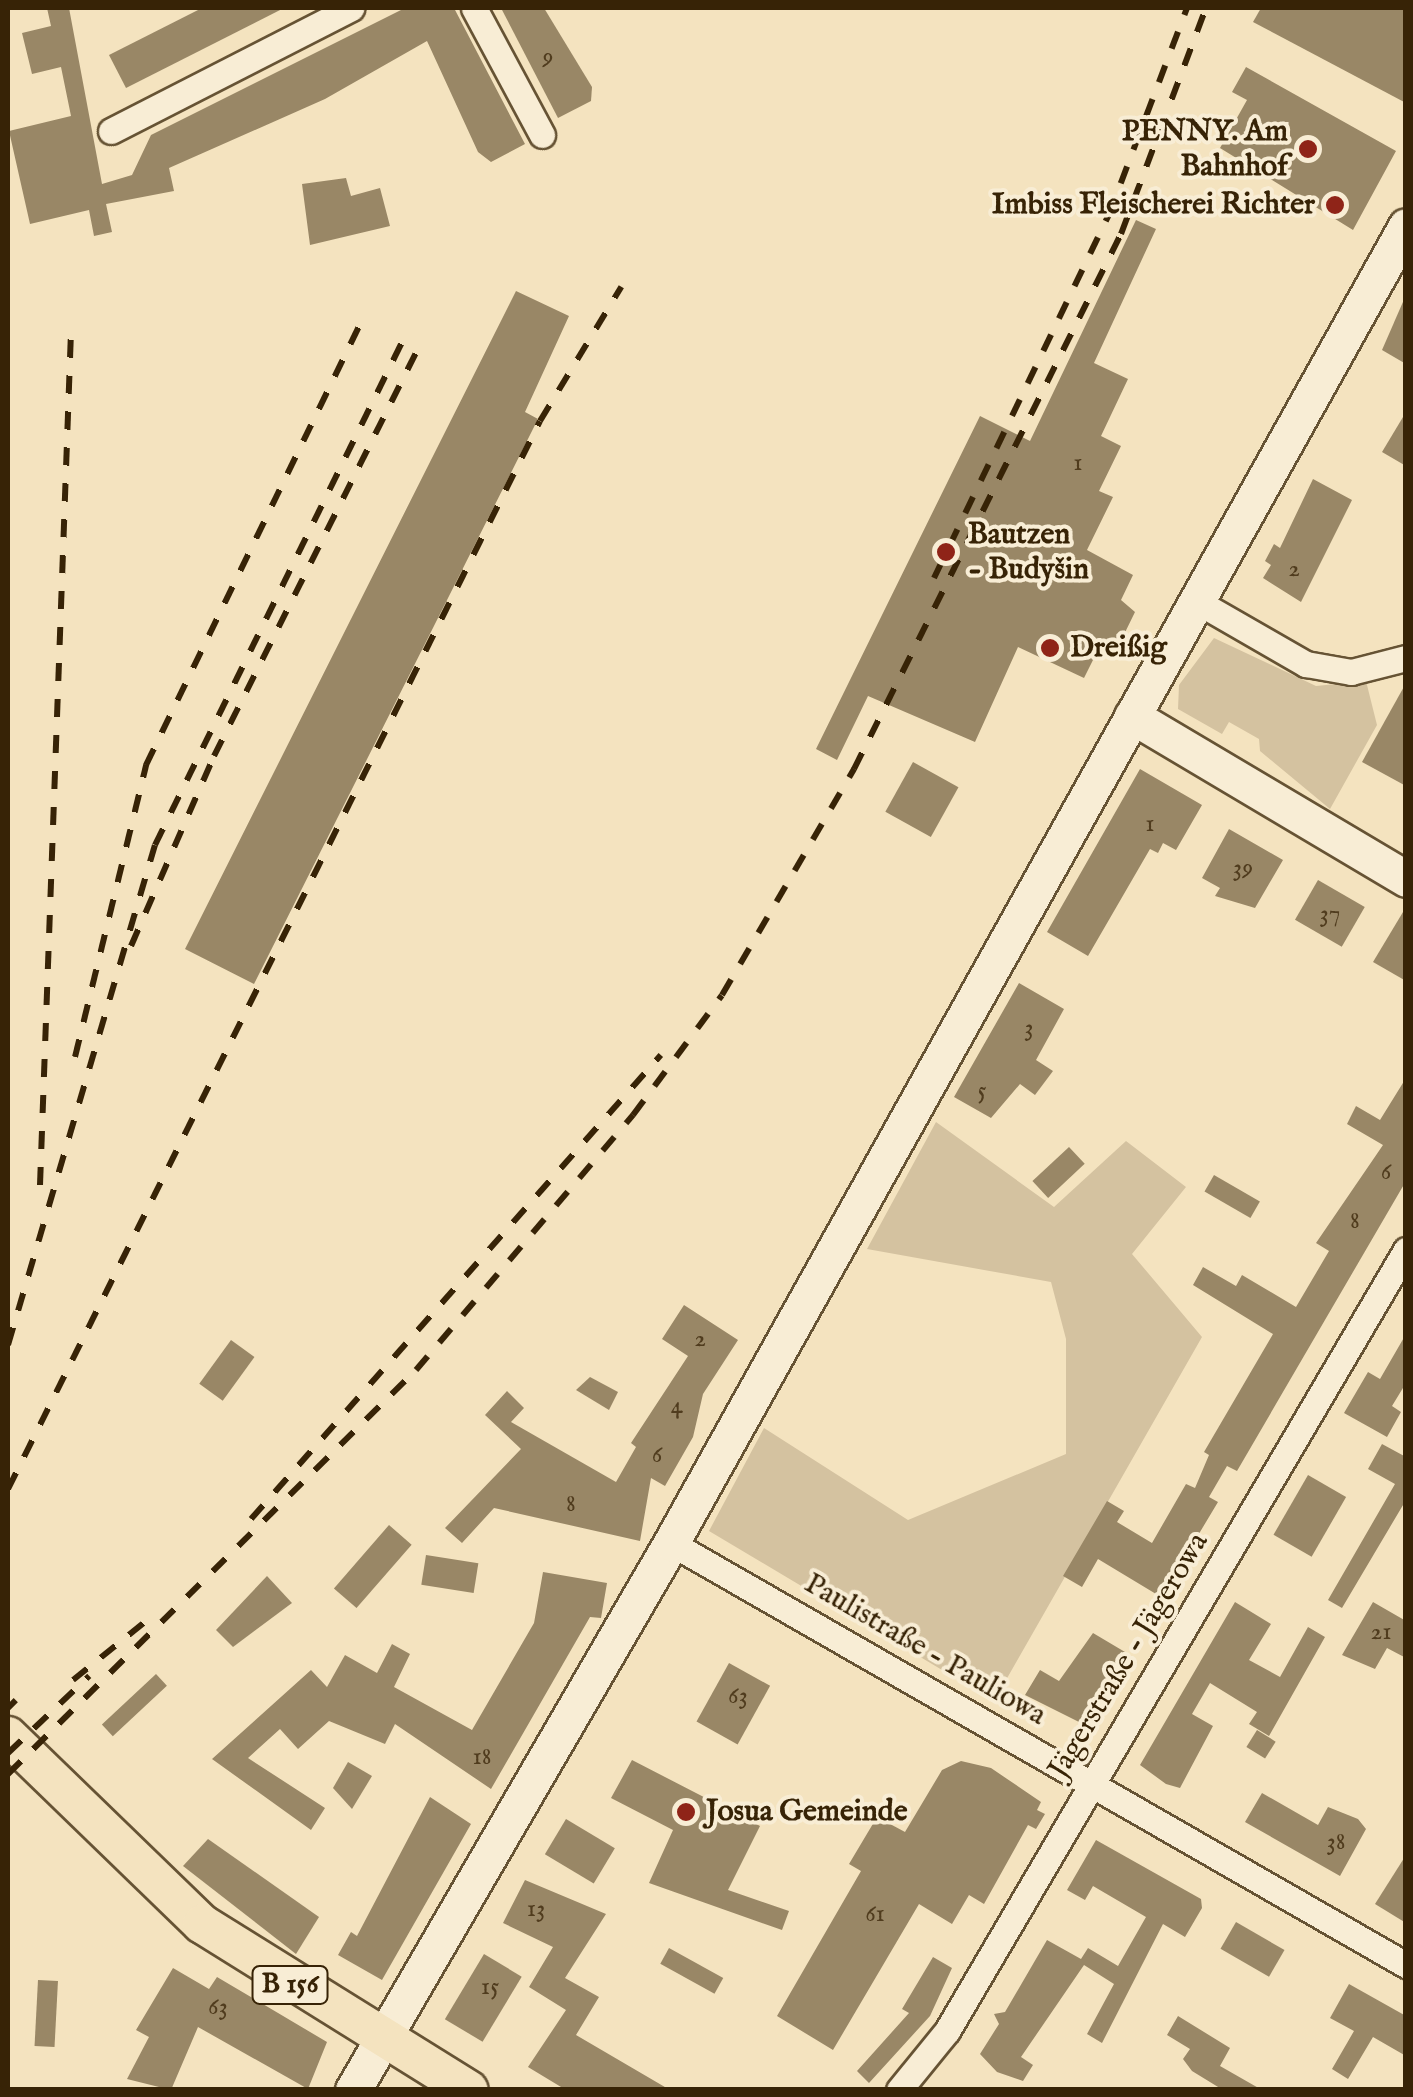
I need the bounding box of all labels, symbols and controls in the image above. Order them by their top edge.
house number: 9 [543,42,553,72]
place label: PENNY. Am Bahnhof [1122,114,1288,184]
marker: PENNY. Am Bahnhof [1297,138,1319,160]
place label: Imbiss Fleischerei Richter [992,187,1315,223]
marker: Imbiss Fleischerei Richter [1324,194,1346,216]
house number: 1 [1073,448,1083,478]
place label: Bautzen - Budyšin [968,517,1089,588]
marker: Bautzen - Budyšin [933,539,959,565]
house number: 2 [1288,554,1300,584]
place label: Dreißig [1070,630,1167,666]
marker: Dreißig [1039,637,1061,659]
house number: 1 [1145,809,1155,839]
house number: 39 [1233,853,1253,883]
house number: 37 [1319,899,1341,929]
house number: 3 [1024,1013,1034,1043]
house number: 5 [977,1076,987,1106]
house number: 6 [1381,1157,1391,1187]
house number: 8 [1350,1206,1360,1236]
house number: 2 [694,1324,706,1354]
house number: 4 [671,1391,683,1421]
house number: 6 [652,1440,662,1470]
house number: 8 [566,1489,576,1519]
street label: Jägerstraße - Jägerowa [1041,1526,1217,1786]
street label: Paulistraße - Pauliowa [798,1566,1052,1734]
house number: 21 [1370,1617,1392,1647]
house number: 63 [728,1681,748,1711]
house number: 18 [472,1742,492,1772]
place label: Josua Gemeinde [706,1794,907,1830]
marker: Josua Gemeinde [675,1801,697,1823]
house number: 38 [1326,1827,1346,1857]
house number: 13 [527,1894,545,1924]
house number: 61 [865,1899,885,1929]
road number: B 156 [250,1962,330,2008]
house number: 15 [481,1972,499,2002]
house number: 63 [208,1992,228,2022]

